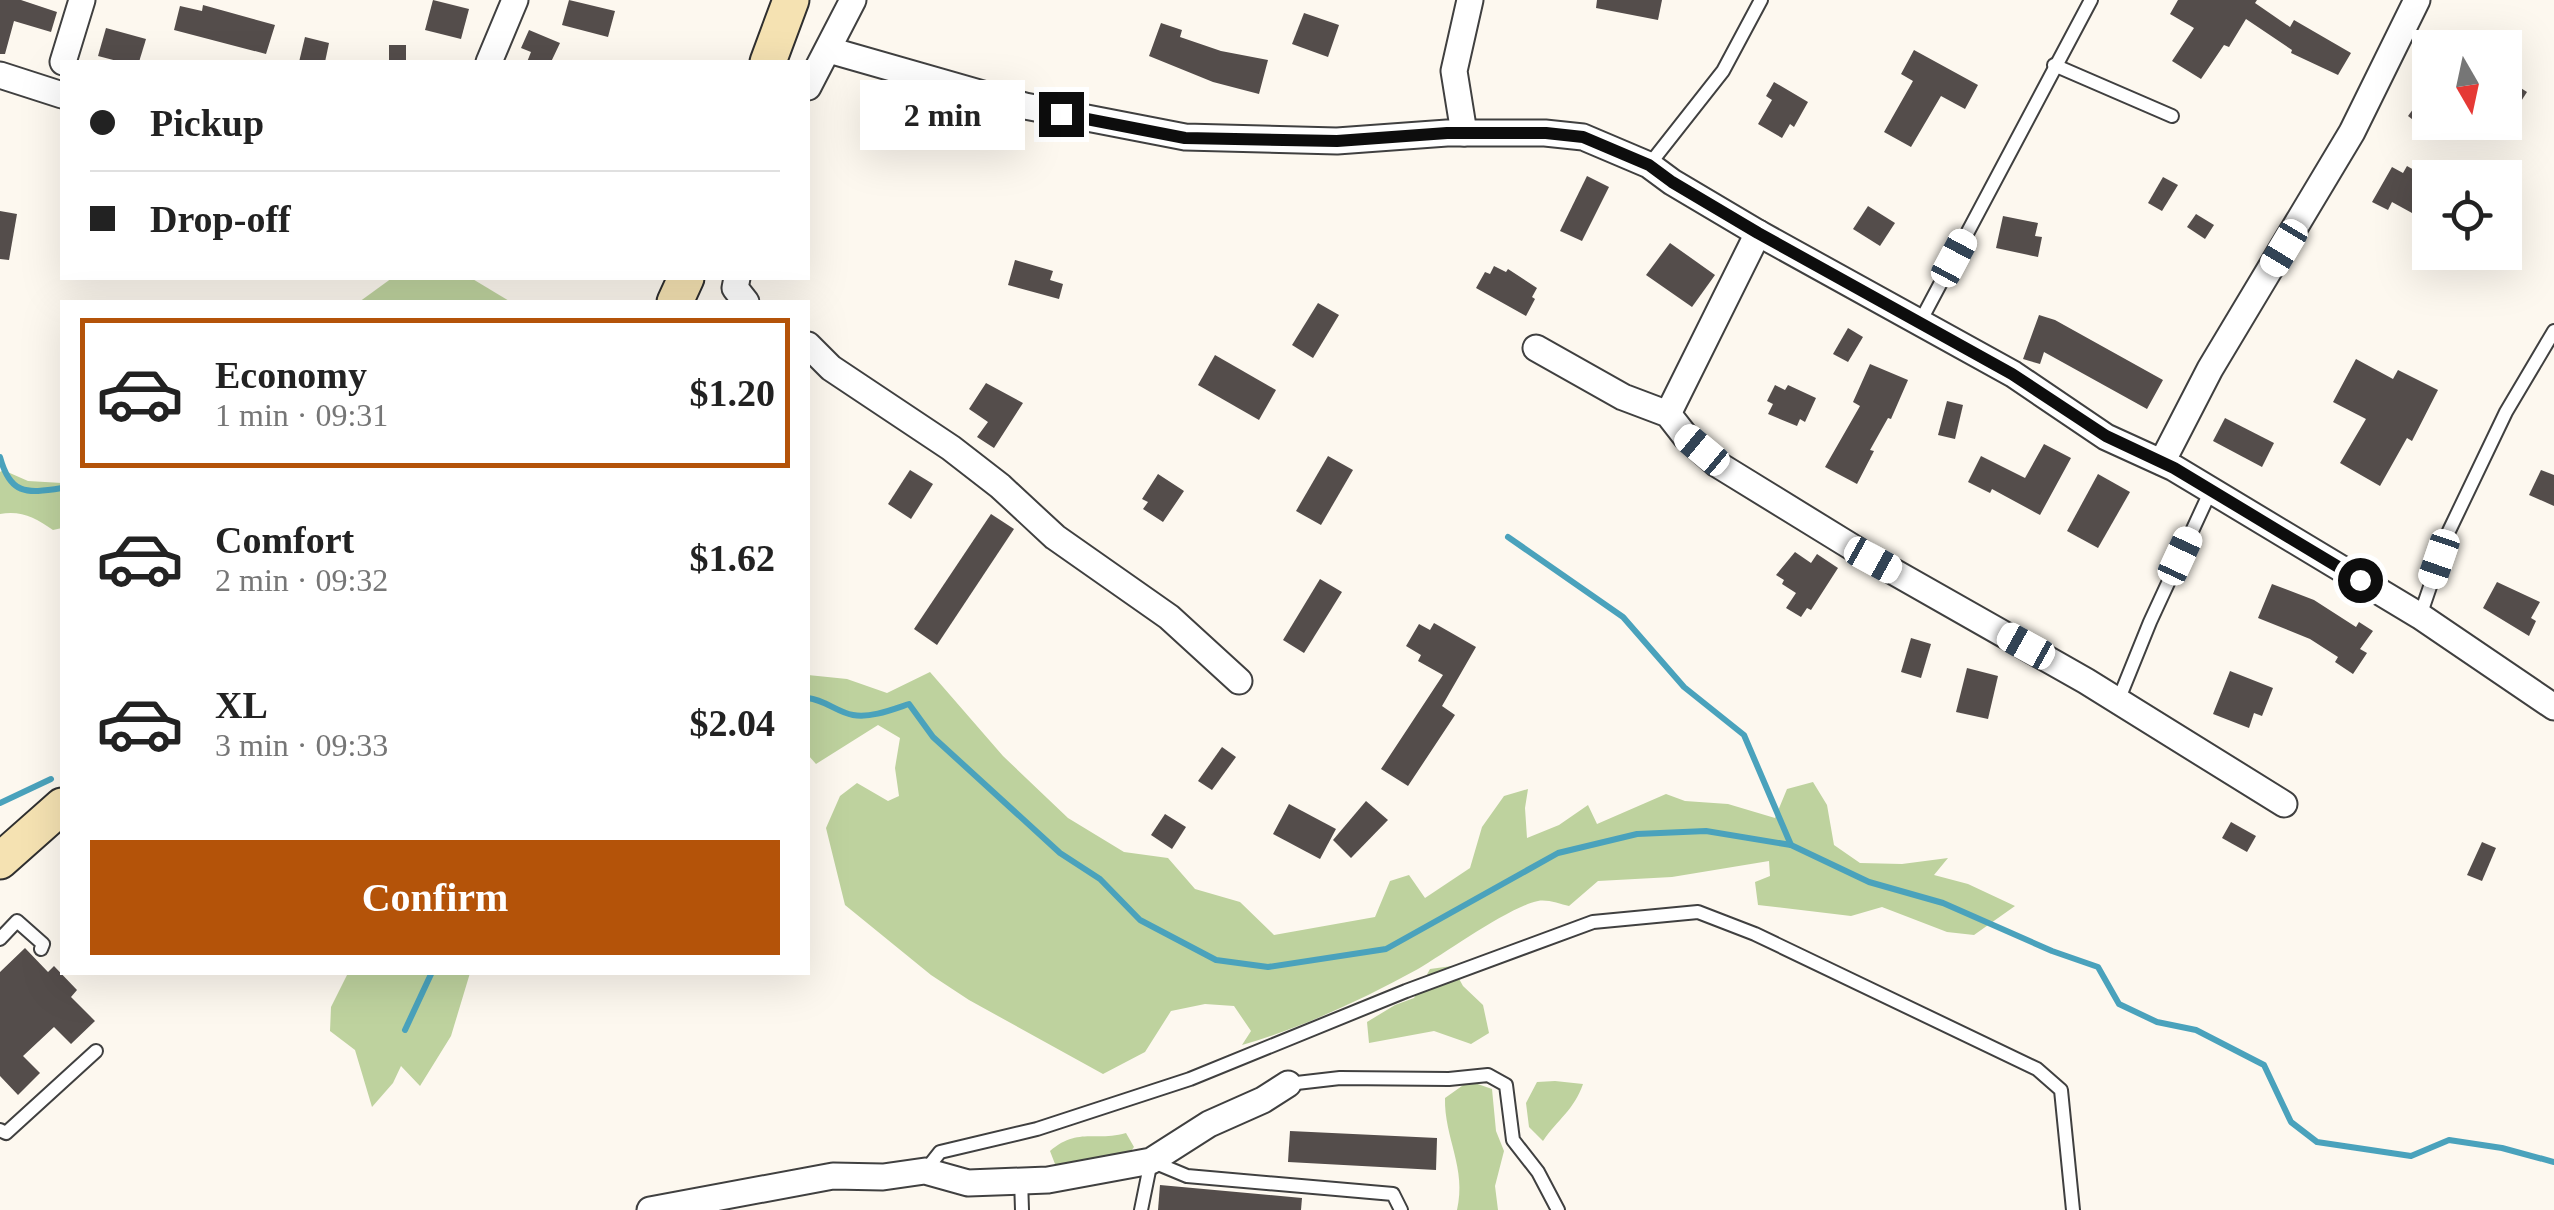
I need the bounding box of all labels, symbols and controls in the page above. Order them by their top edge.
north arrow [2412,30,2522,140]
map controls [2412,30,2522,270]
callout: 2 min [861,79,1026,149]
route end [1039,92,1084,137]
text: 2 min [904,97,981,133]
text: Pickup [150,102,264,144]
button: locate [2412,160,2522,270]
text: Drop-off [150,198,291,240]
car [2256,215,2312,281]
car [1927,224,1981,292]
icon: car [95,348,185,438]
text: Economy [215,354,367,396]
text: $1.20 [690,372,775,414]
text: 1 min · 09:31 [215,397,388,433]
car [1669,419,1735,481]
icon: car [95,513,185,603]
text: Comfort [215,519,354,561]
car [2154,522,2206,590]
car [2415,526,2463,592]
car [1839,532,1907,588]
text: $1.62 [690,537,775,579]
route start [2338,558,2383,603]
text: 2 min · 09:32 [215,562,388,598]
car [1992,618,2060,674]
icon: car [95,678,185,768]
text: XL [215,684,268,726]
text: $2.04 [690,702,775,744]
text: 3 min · 09:33 [215,727,388,763]
button: Confirm [90,840,780,955]

